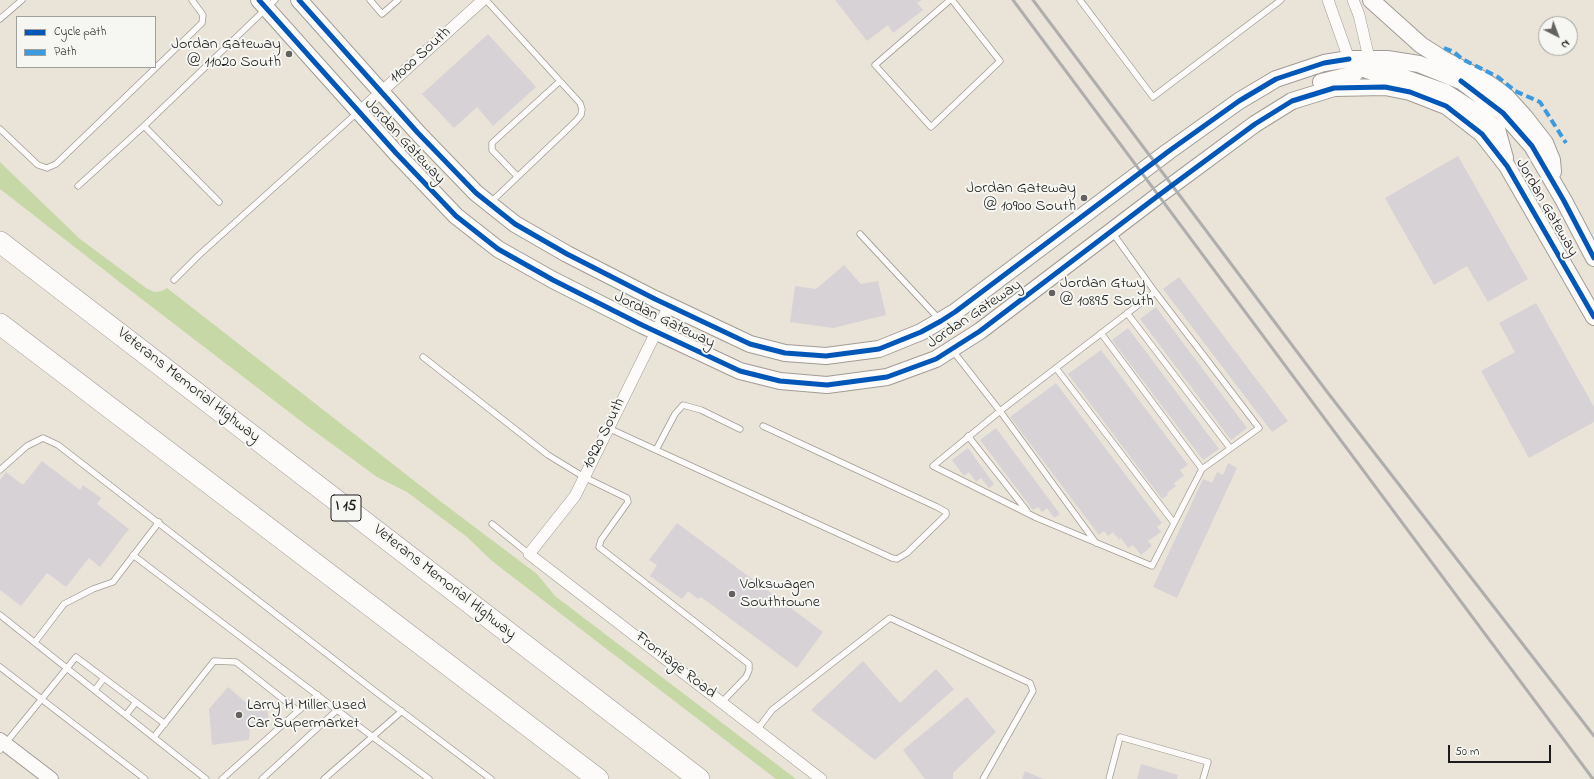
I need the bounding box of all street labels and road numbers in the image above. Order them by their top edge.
street label: 11000 South [386,24,456,88]
street label: Jordan Gateway [360,95,448,189]
street label: Jordan Gateway [1510,156,1582,260]
street label: Jordan Gateway [924,276,1026,354]
street label: Jordan Gateway [610,288,718,354]
street label: Veterans Memorial Highway [113,324,263,448]
street label: 10920 South [580,395,630,473]
road number: I 15 [331,495,361,521]
street label: Veterans Memorial Highway [369,521,519,645]
street label: Frontage Road [631,628,719,704]

